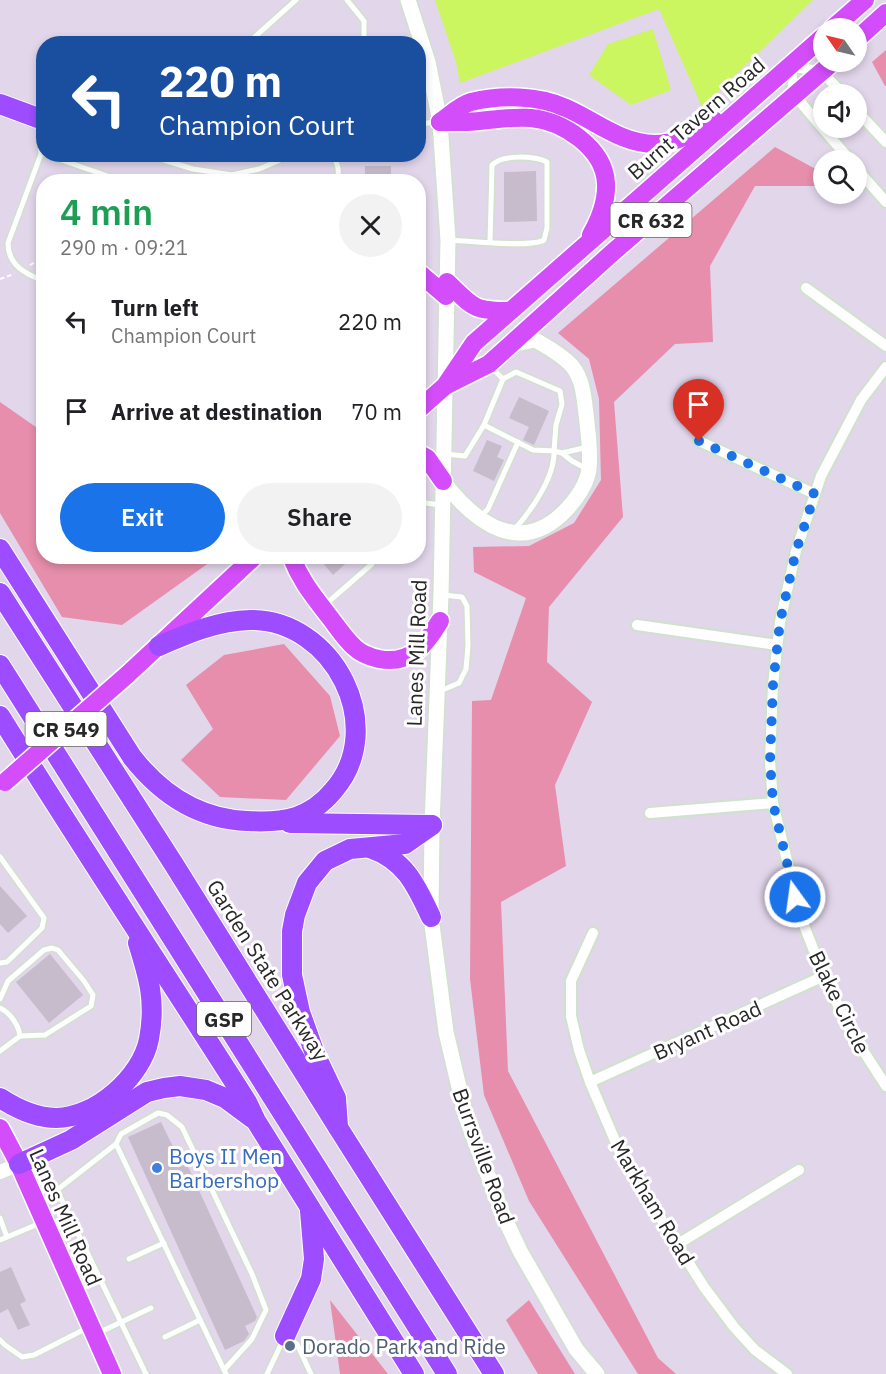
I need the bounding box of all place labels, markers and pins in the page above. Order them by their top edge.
pin [673,379,724,441]
place label: Boys II Men Barbershop [169,1142,282,1194]
marker: Boys II Men Barbershop [150,1161,164,1175]
place label: Dorado Park and Ride [302,1332,506,1360]
marker: Dorado Park and Ride [283,1339,297,1353]

